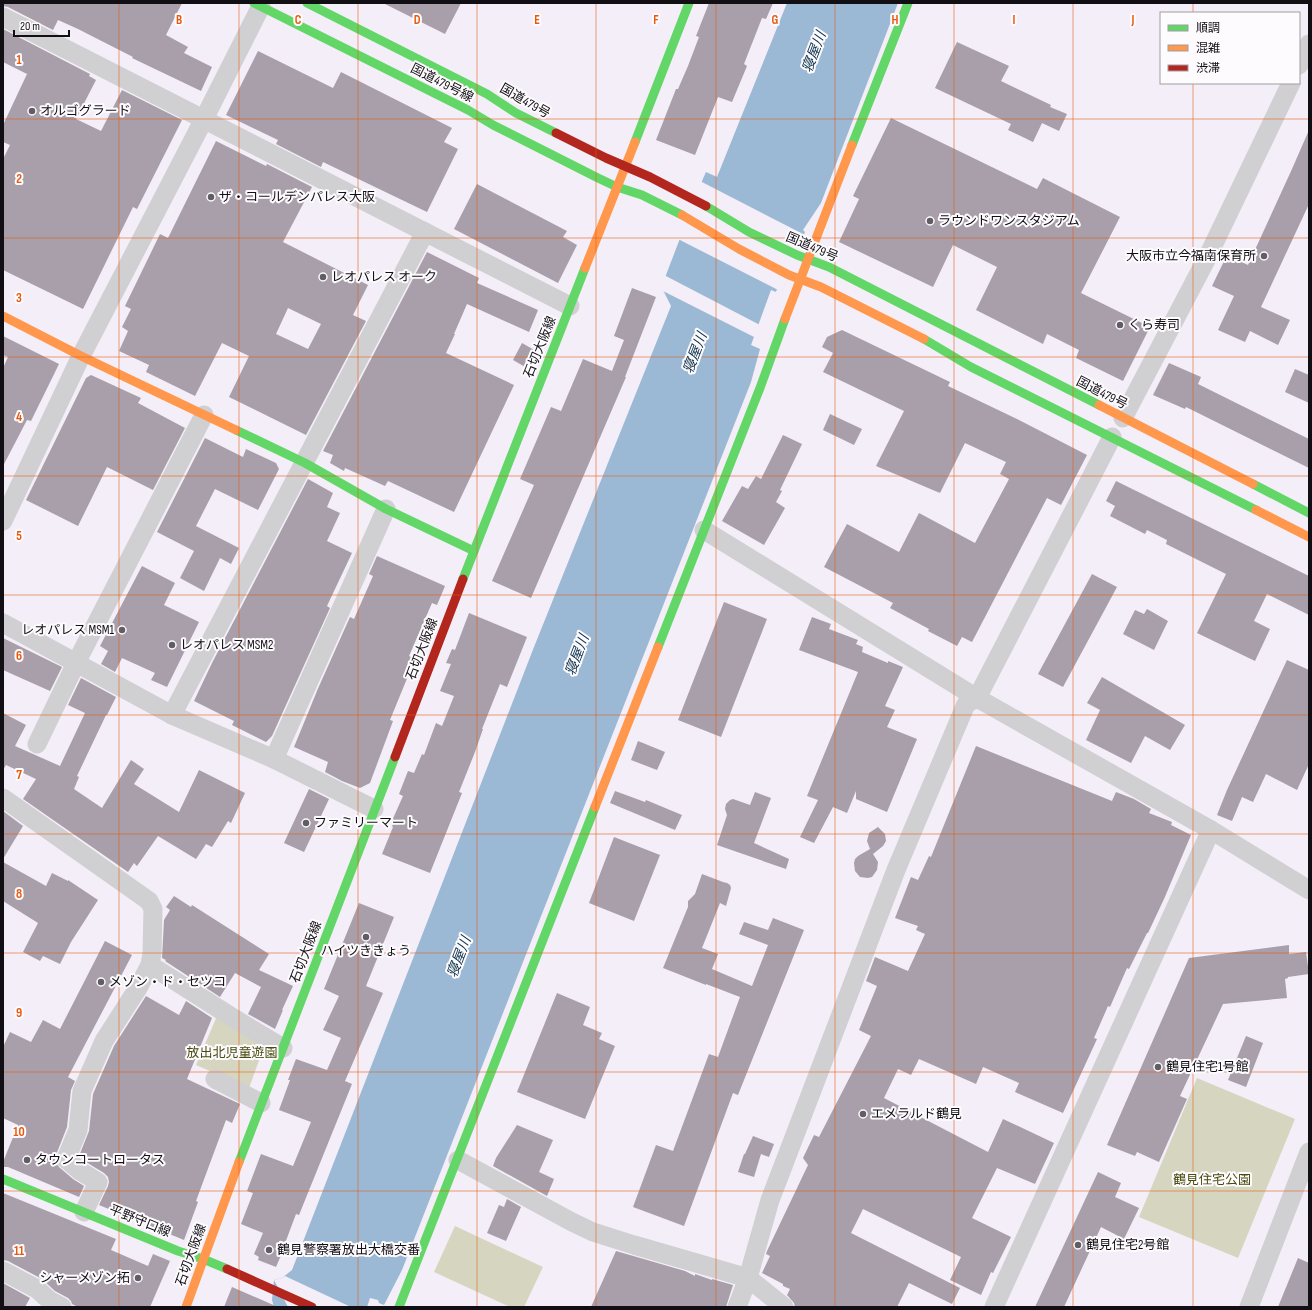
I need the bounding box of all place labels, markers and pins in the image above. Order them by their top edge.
place label: オルゴグラード [40,103,131,119]
marker: オルゴグラード [27,106,37,116]
place label: ザ・コールデンパレス大阪 [219,189,375,205]
marker: ザ・コールデンパレス大阪 [206,192,216,202]
place label: ラウンドワンスタジアム [938,213,1080,229]
marker: ラウンドワンスタジアム [925,216,935,226]
place label: 大阪市立今福南保育所 [1126,248,1256,264]
marker: 大阪市立今福南保育所 [1259,251,1269,261]
place label: レオパレス オーク [331,269,437,285]
marker: レオパレス オーク [318,272,328,282]
place label: くら寿司 [1128,317,1180,333]
marker: くら寿司 [1115,320,1125,330]
place label: レオパレス MSM1 [21,622,114,638]
marker: レオパレス MSM1 [117,625,127,635]
place label: レオパレス MSM2 [180,637,273,653]
marker: レオパレス MSM2 [167,640,177,650]
place label: ファミリーマート [314,815,418,831]
marker: ファミリーマート [301,818,311,828]
marker: ハイツききょう [361,932,371,942]
place label: ハイツききょう [321,943,411,959]
place label: メゾン・ド・セツコ [109,974,226,990]
marker: メゾン・ド・セツコ [96,977,106,987]
place label: 鶴見住宅1号館 [1166,1059,1249,1075]
marker: 鶴見住宅1号館 [1153,1062,1163,1072]
place label: エメラルド鶴見 [871,1106,962,1122]
marker: エメラルド鶴見 [858,1109,868,1119]
place label: タウンコートロータス [35,1152,165,1168]
marker: タウンコートロータス [22,1155,32,1165]
place label: 鶴見住宅2号館 [1086,1237,1169,1253]
marker: 鶴見住宅2号館 [1073,1240,1083,1250]
place label: 鶴見警察署放出大橋交番 [277,1242,420,1258]
marker: 鶴見警察署放出大橋交番 [264,1245,274,1255]
place label: シャーメゾン拓 [40,1270,130,1286]
marker: シャーメゾン拓 [133,1273,143,1283]

